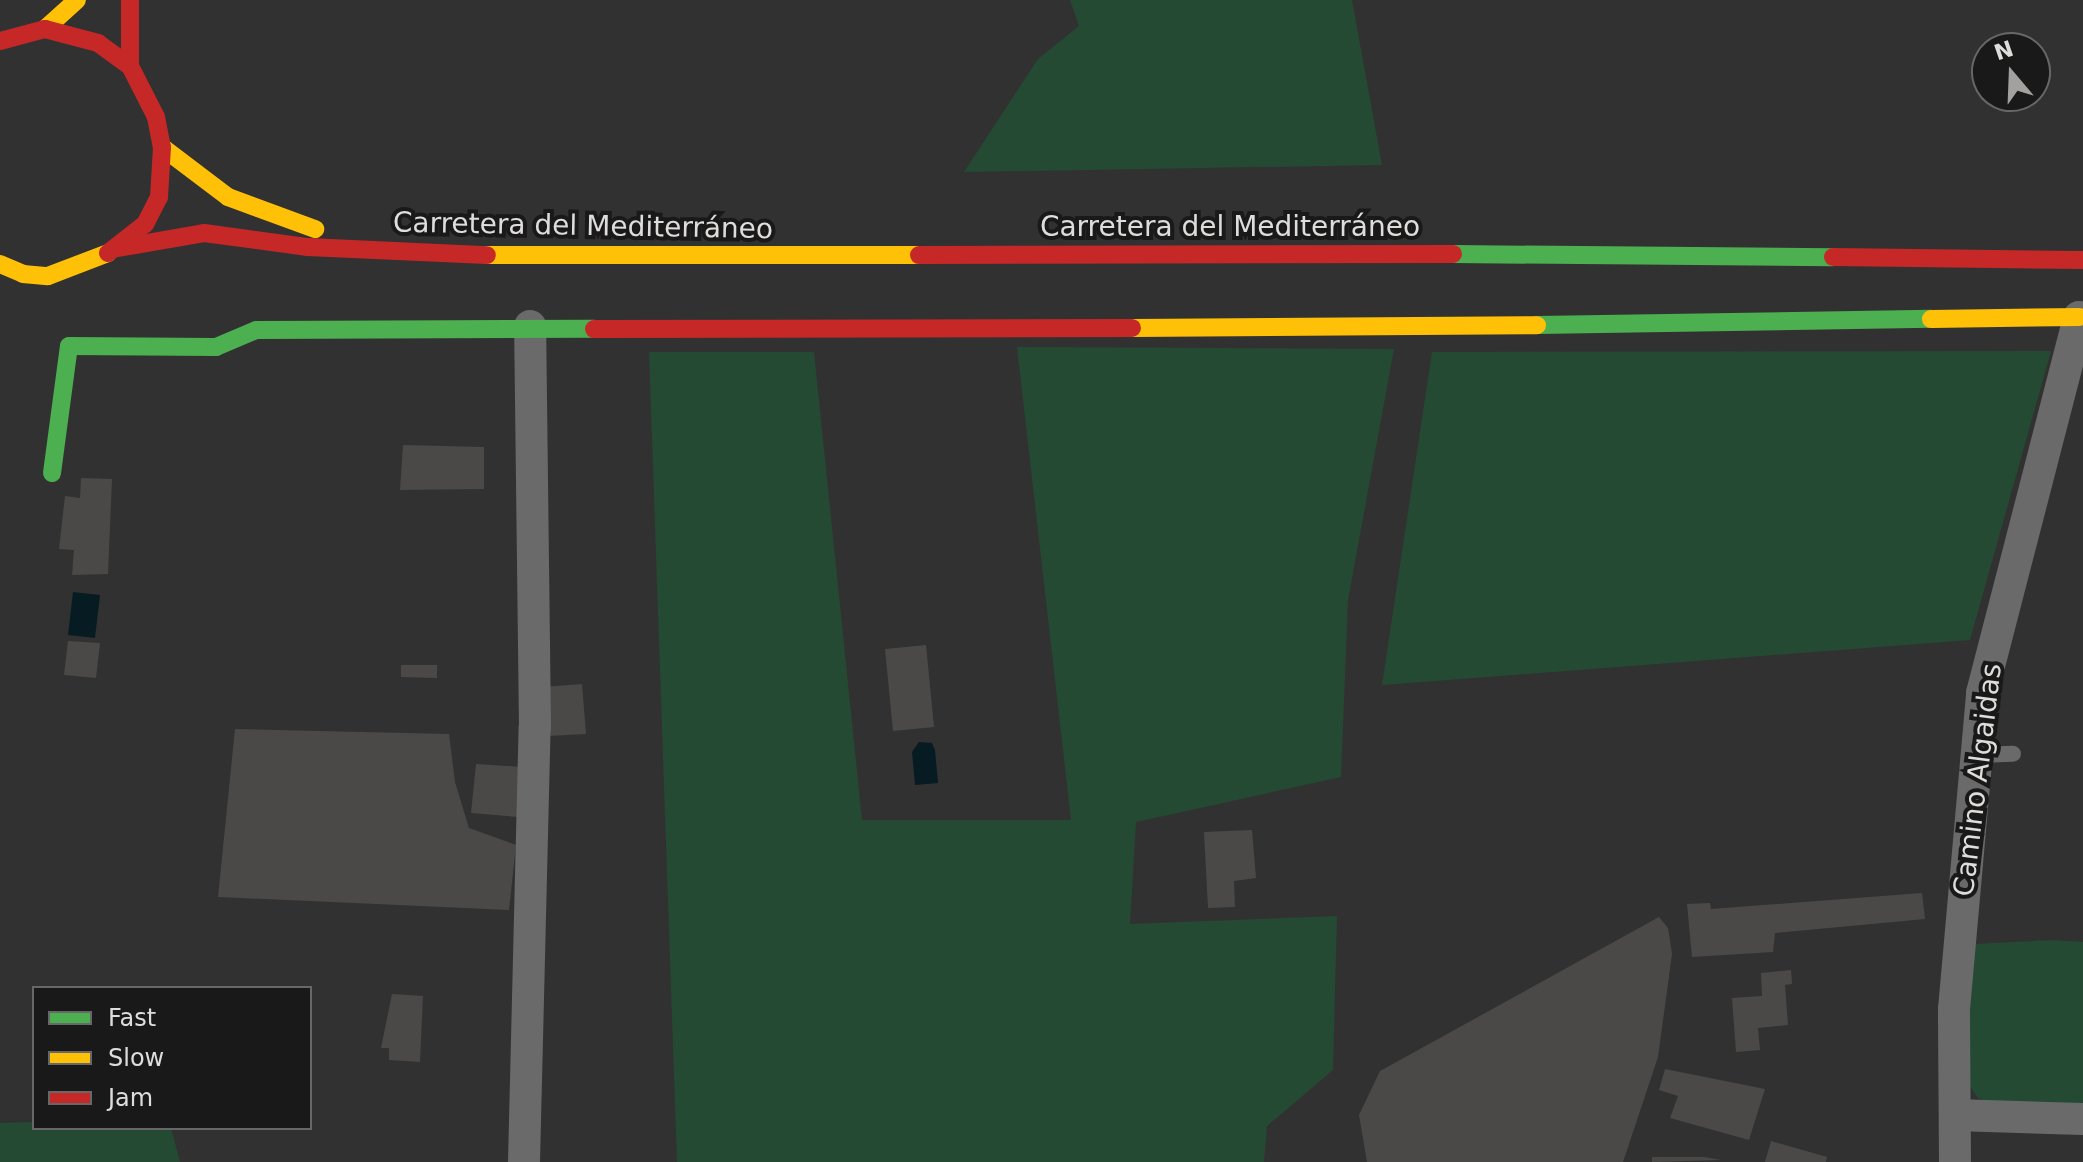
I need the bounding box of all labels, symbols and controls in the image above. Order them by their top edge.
north arrow [1971,32,2051,112]
text: N [1991,36,2016,66]
street label: Carretera del Mediterráneo [393,206,773,246]
street label: Carretera del Mediterráneo [1040,210,1420,244]
street label: Camino Algaidas [1947,661,2009,899]
legend [32,986,312,1130]
text: Fast [108,1004,156,1032]
text: Slow [108,1044,164,1072]
text: Jam [108,1084,153,1112]

